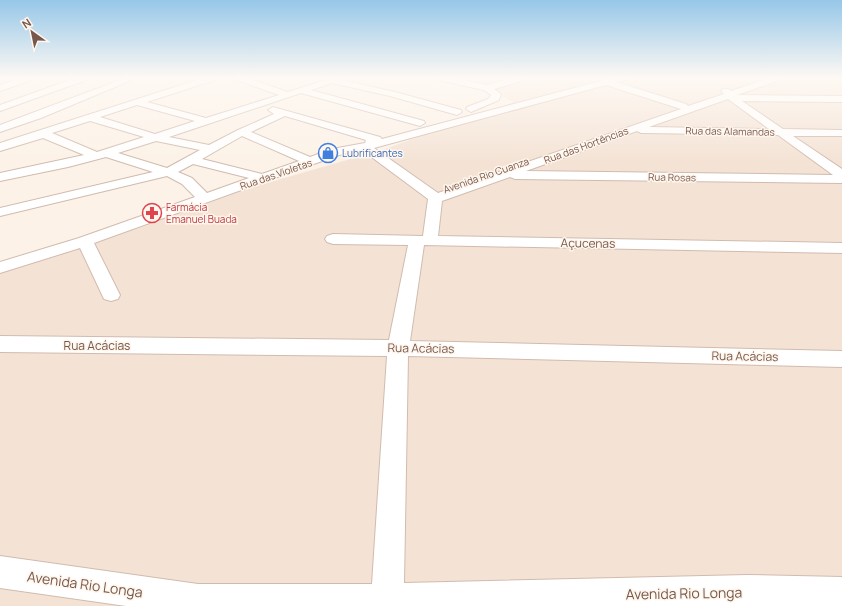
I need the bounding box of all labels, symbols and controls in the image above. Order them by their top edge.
north arrow [12,12,52,52]
text: N [19,15,34,32]
street label: Rua das Hortências [542,123,630,167]
street label: Rua das Alamandas [685,123,775,139]
shop icon: Lubrificantes [317,142,339,164]
place label: Lubrificantes [342,146,403,160]
street label: Avenida Rio Cuanza [441,154,531,196]
street label: Rua das Violetas [238,155,314,193]
street label: Rua Rosas [648,170,696,184]
place label: Farmácia Emanuel Buada [166,200,237,226]
pharmacy icon: Farmácia Emanuel Buada [141,202,163,224]
street label: Açucenas [560,234,616,252]
street label: Rua Acácias [64,337,130,354]
street label: Rua Acácias [387,339,455,357]
street label: Rua Acácias [711,347,779,365]
street label: Avenida Rio Longa [26,566,144,602]
street label: Avenida Rio Longa [626,582,742,604]

